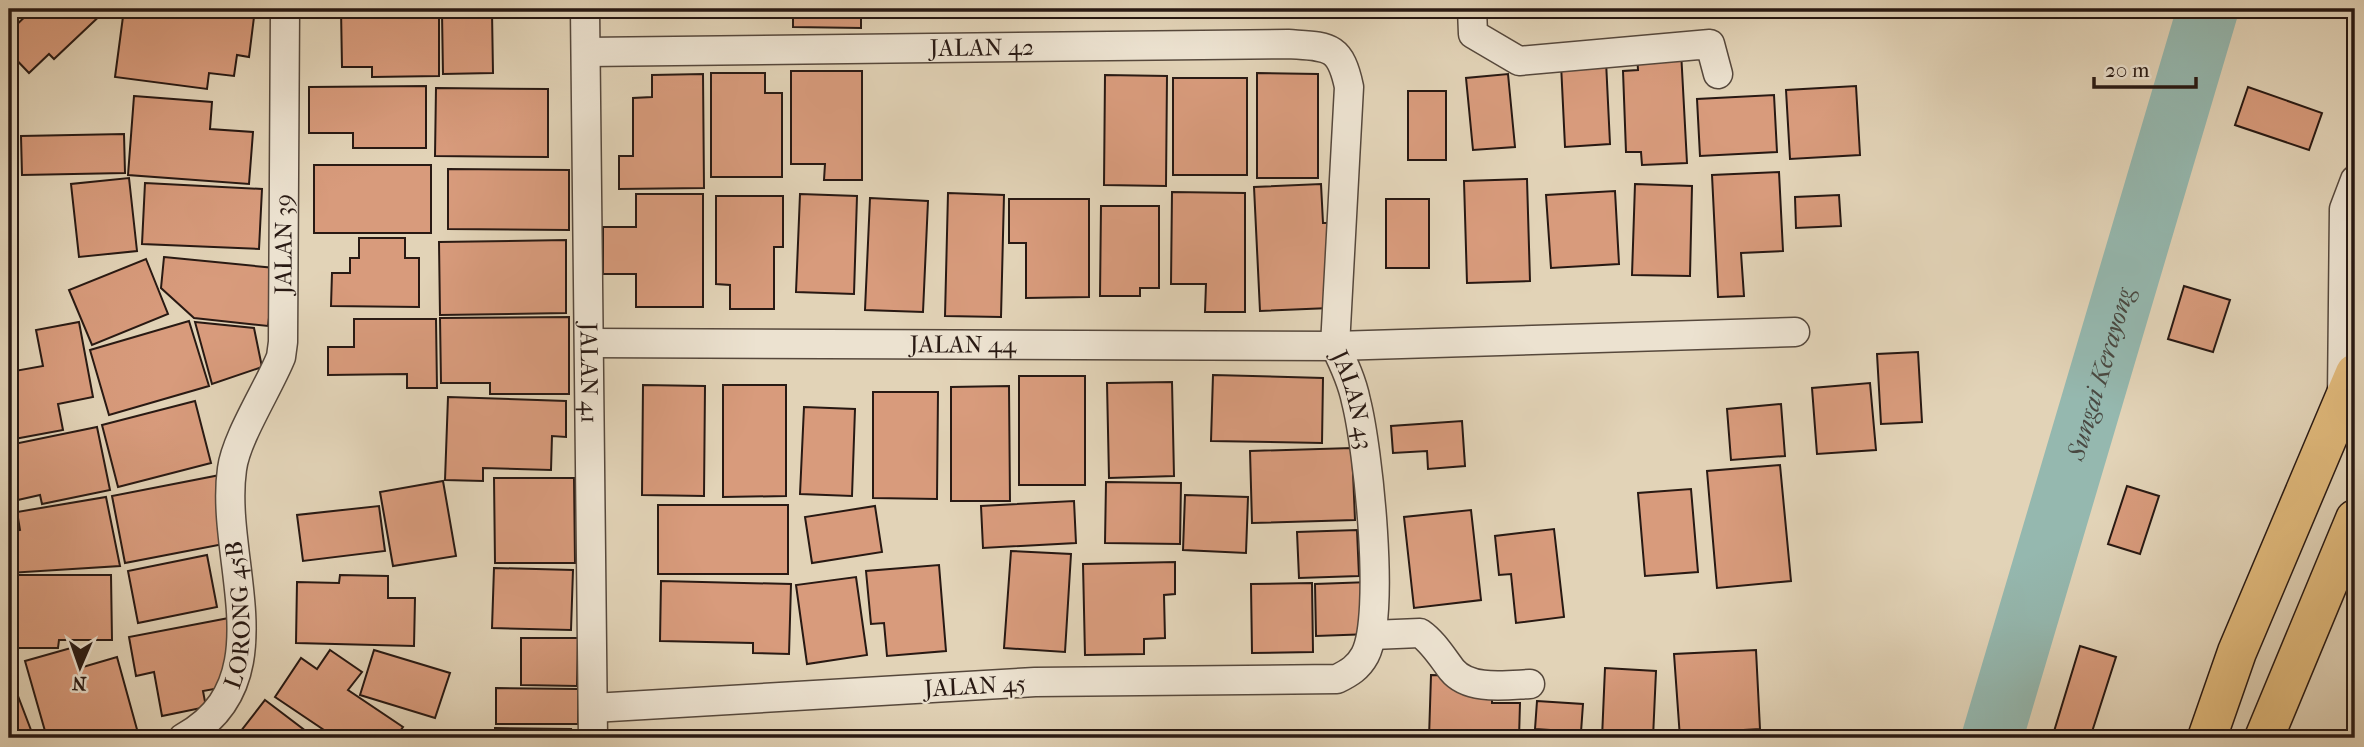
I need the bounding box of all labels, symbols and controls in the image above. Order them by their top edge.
street label: JALAN 42 [927,33,1034,62]
scale bar [2094,46,2196,90]
text: 20 m [2105,58,2150,82]
street label: JALAN 39 [269,194,298,297]
water label: Sungai Kerayong [2060,283,2141,465]
street label: JALAN 41 [574,320,604,424]
street label: JALAN 44 [908,330,1017,359]
street label: JALAN 43 [1324,344,1379,451]
street label: LORONG 45B [218,539,256,692]
north arrow [46,632,116,702]
street label: JALAN 45 [921,669,1027,703]
text: N [71,672,87,694]

